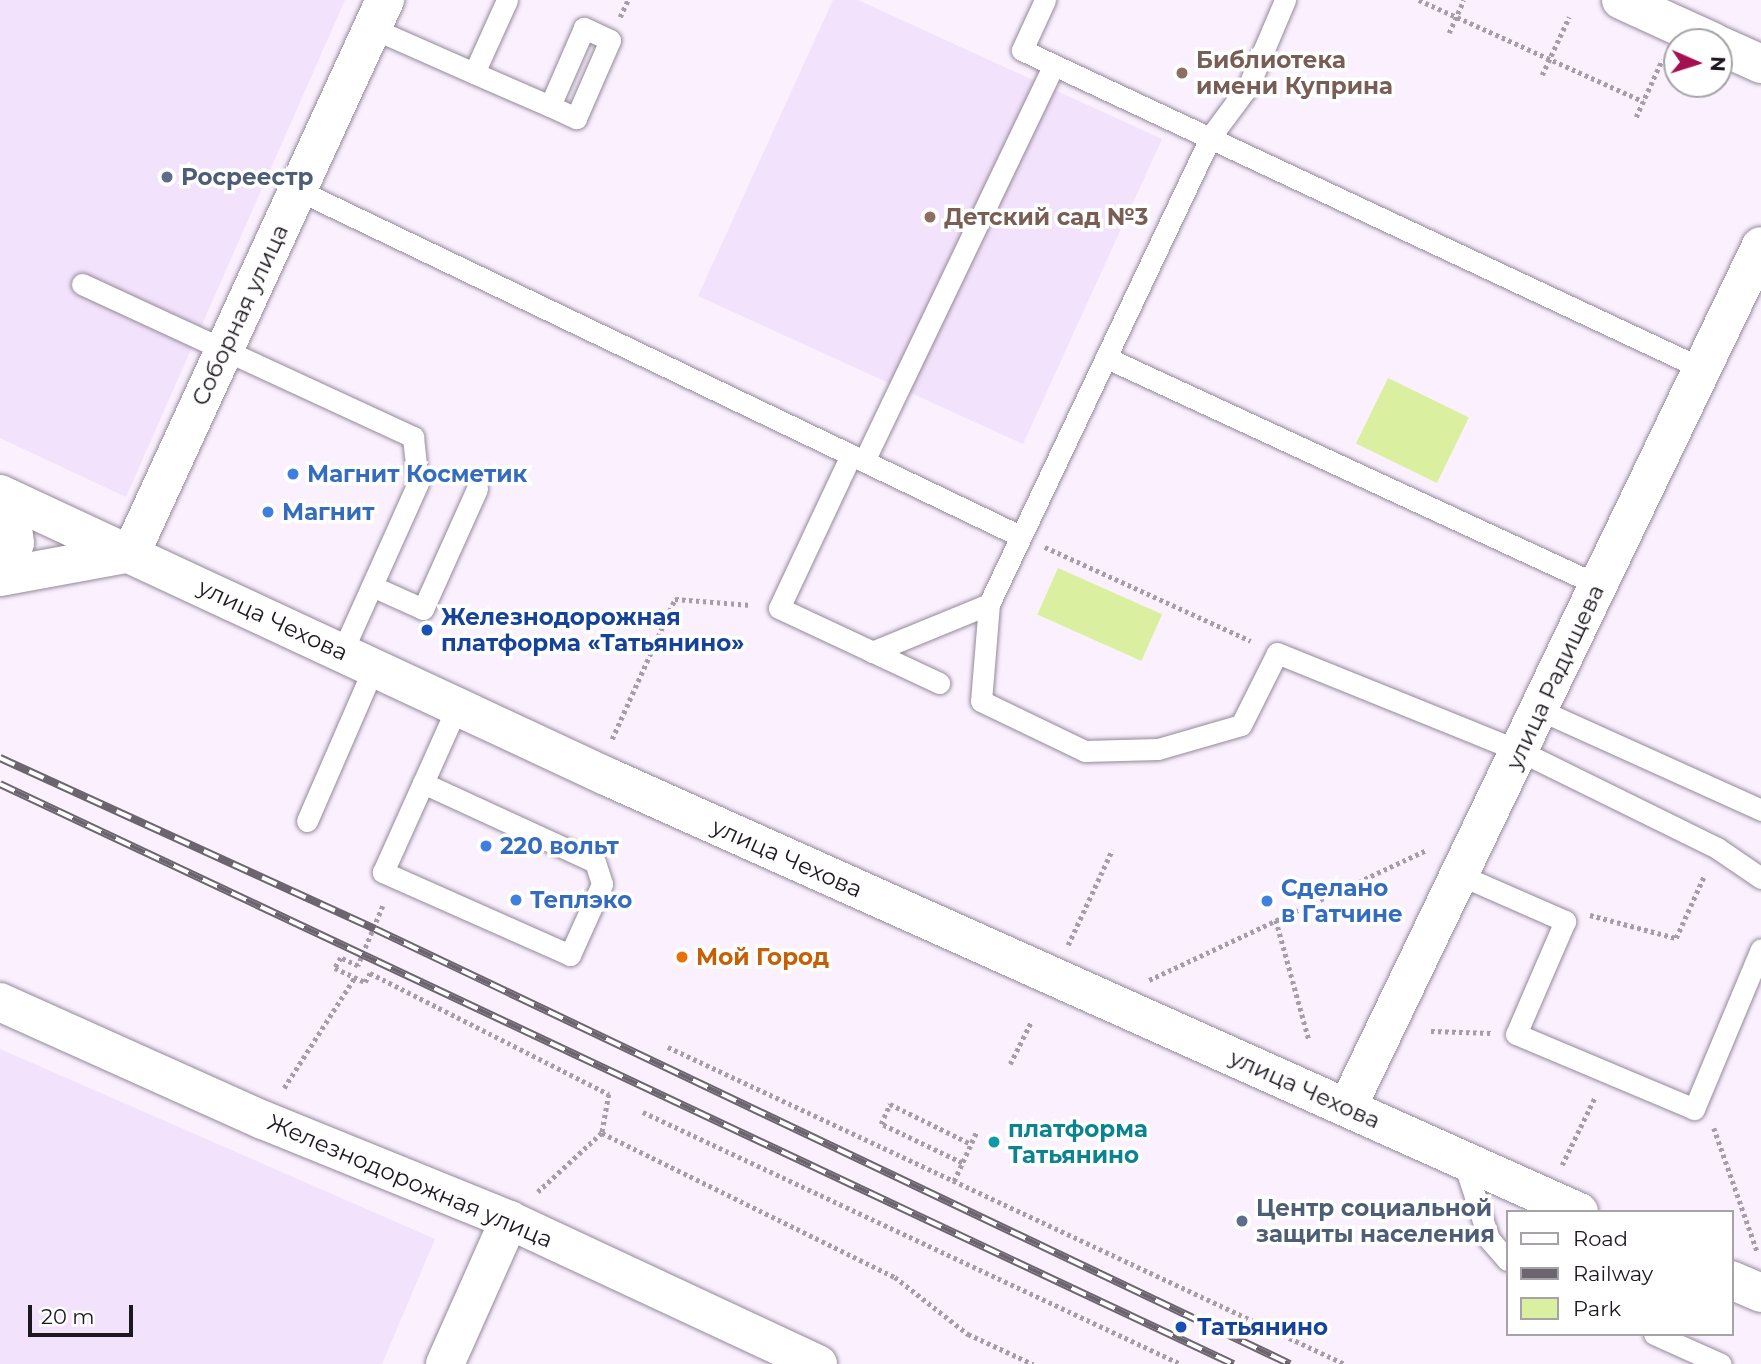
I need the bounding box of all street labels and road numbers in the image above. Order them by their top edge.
street label: Соборная улица [186,220,294,410]
street label: улица Чехова [194,573,352,667]
street label: улица Радищева [1500,580,1610,774]
street label: улица Чехова [707,812,867,904]
street label: улица Чехова [1225,1043,1385,1135]
street label: Железнодорожная улица [263,1108,557,1254]

